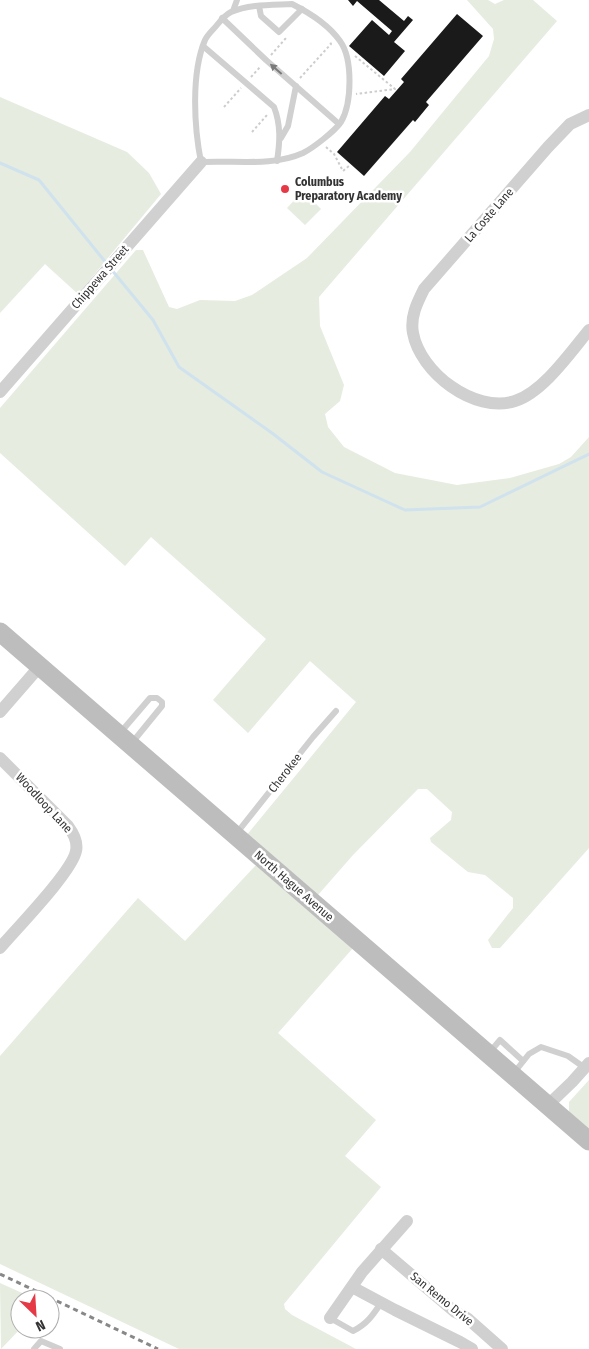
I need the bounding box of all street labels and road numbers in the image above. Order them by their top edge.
street label: La Coste Lane [462,185,516,245]
street label: Chippewa Street [68,242,132,312]
street label: Cherokee [265,751,305,795]
street label: Woodloop Lane [13,770,75,836]
street label: North Hague Avenue [251,848,337,924]
street label: San Remo Drive [408,1269,476,1329]

